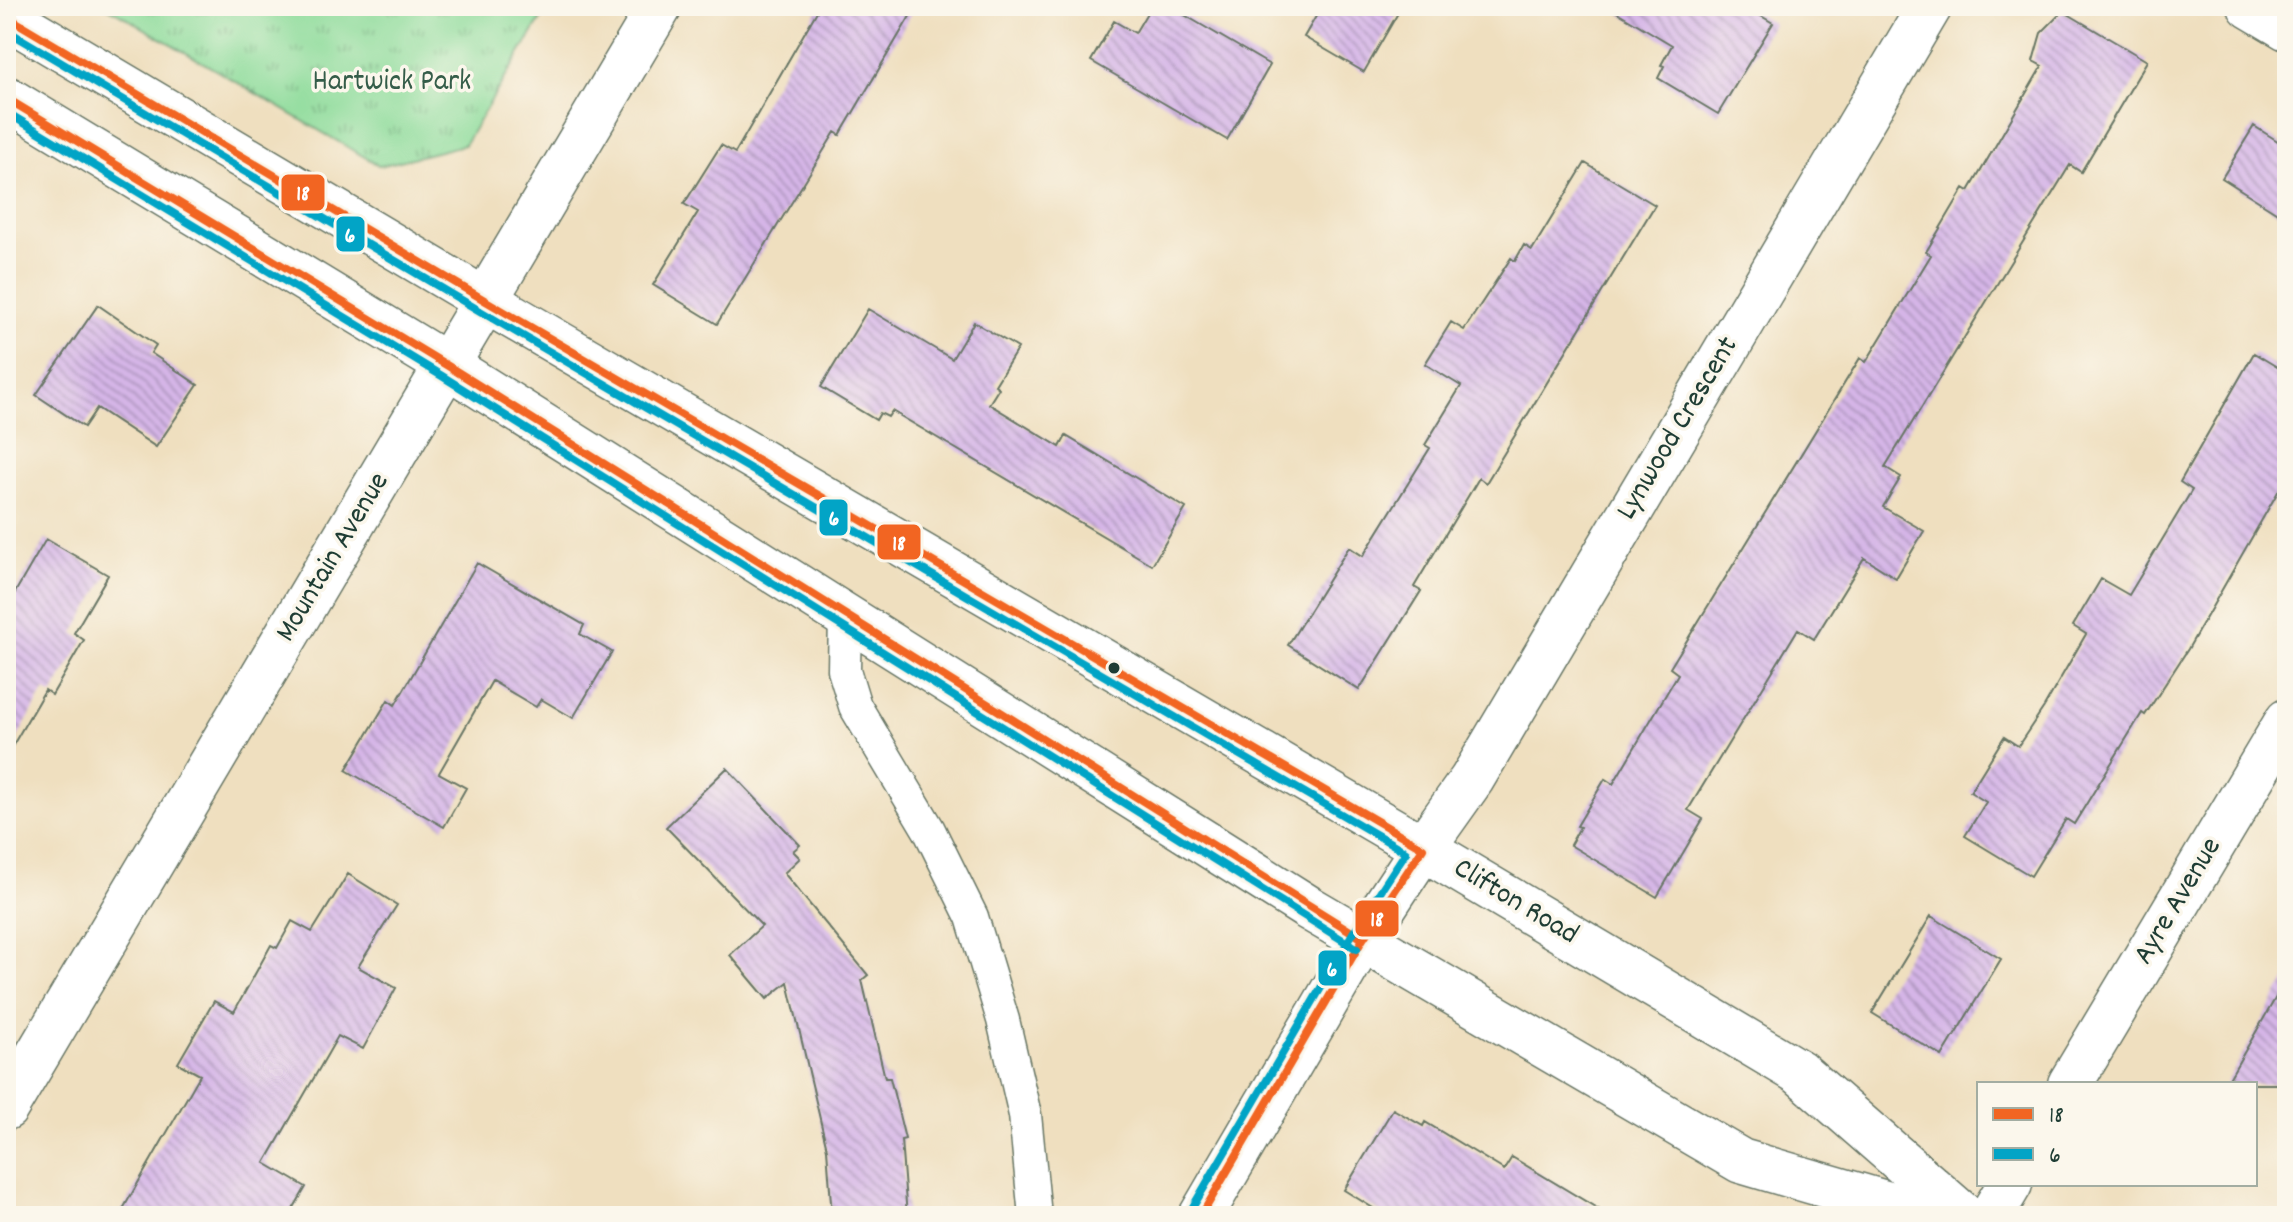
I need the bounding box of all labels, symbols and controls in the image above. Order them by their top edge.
park label: Hartwick Park [313,62,471,105]
line badge: 18 [280,173,326,212]
text: 18 [296,180,310,211]
line badge: 6 [335,215,366,253]
text: 6 [345,222,356,253]
street label: Lynwood Crescent [1607,329,1751,529]
street label: Mountain Avenue [266,465,402,651]
line badge: 6 [818,498,849,537]
text: 6 [829,505,840,536]
line badge: 18 [876,523,922,561]
text: 18 [892,530,906,561]
unlabelled marker [1106,660,1122,676]
street label: Ayre Avenue [2124,830,2234,974]
street label: Clifton Road [1444,849,1586,957]
line badge: 18 [1354,899,1400,938]
text: 18 [1370,906,1384,937]
line badge: 6 [1317,949,1348,987]
text: 6 [1327,956,1338,987]
legend [1977,1082,2257,1186]
text: 18 [2049,1100,2064,1134]
text: 6 [2049,1140,2061,1174]

